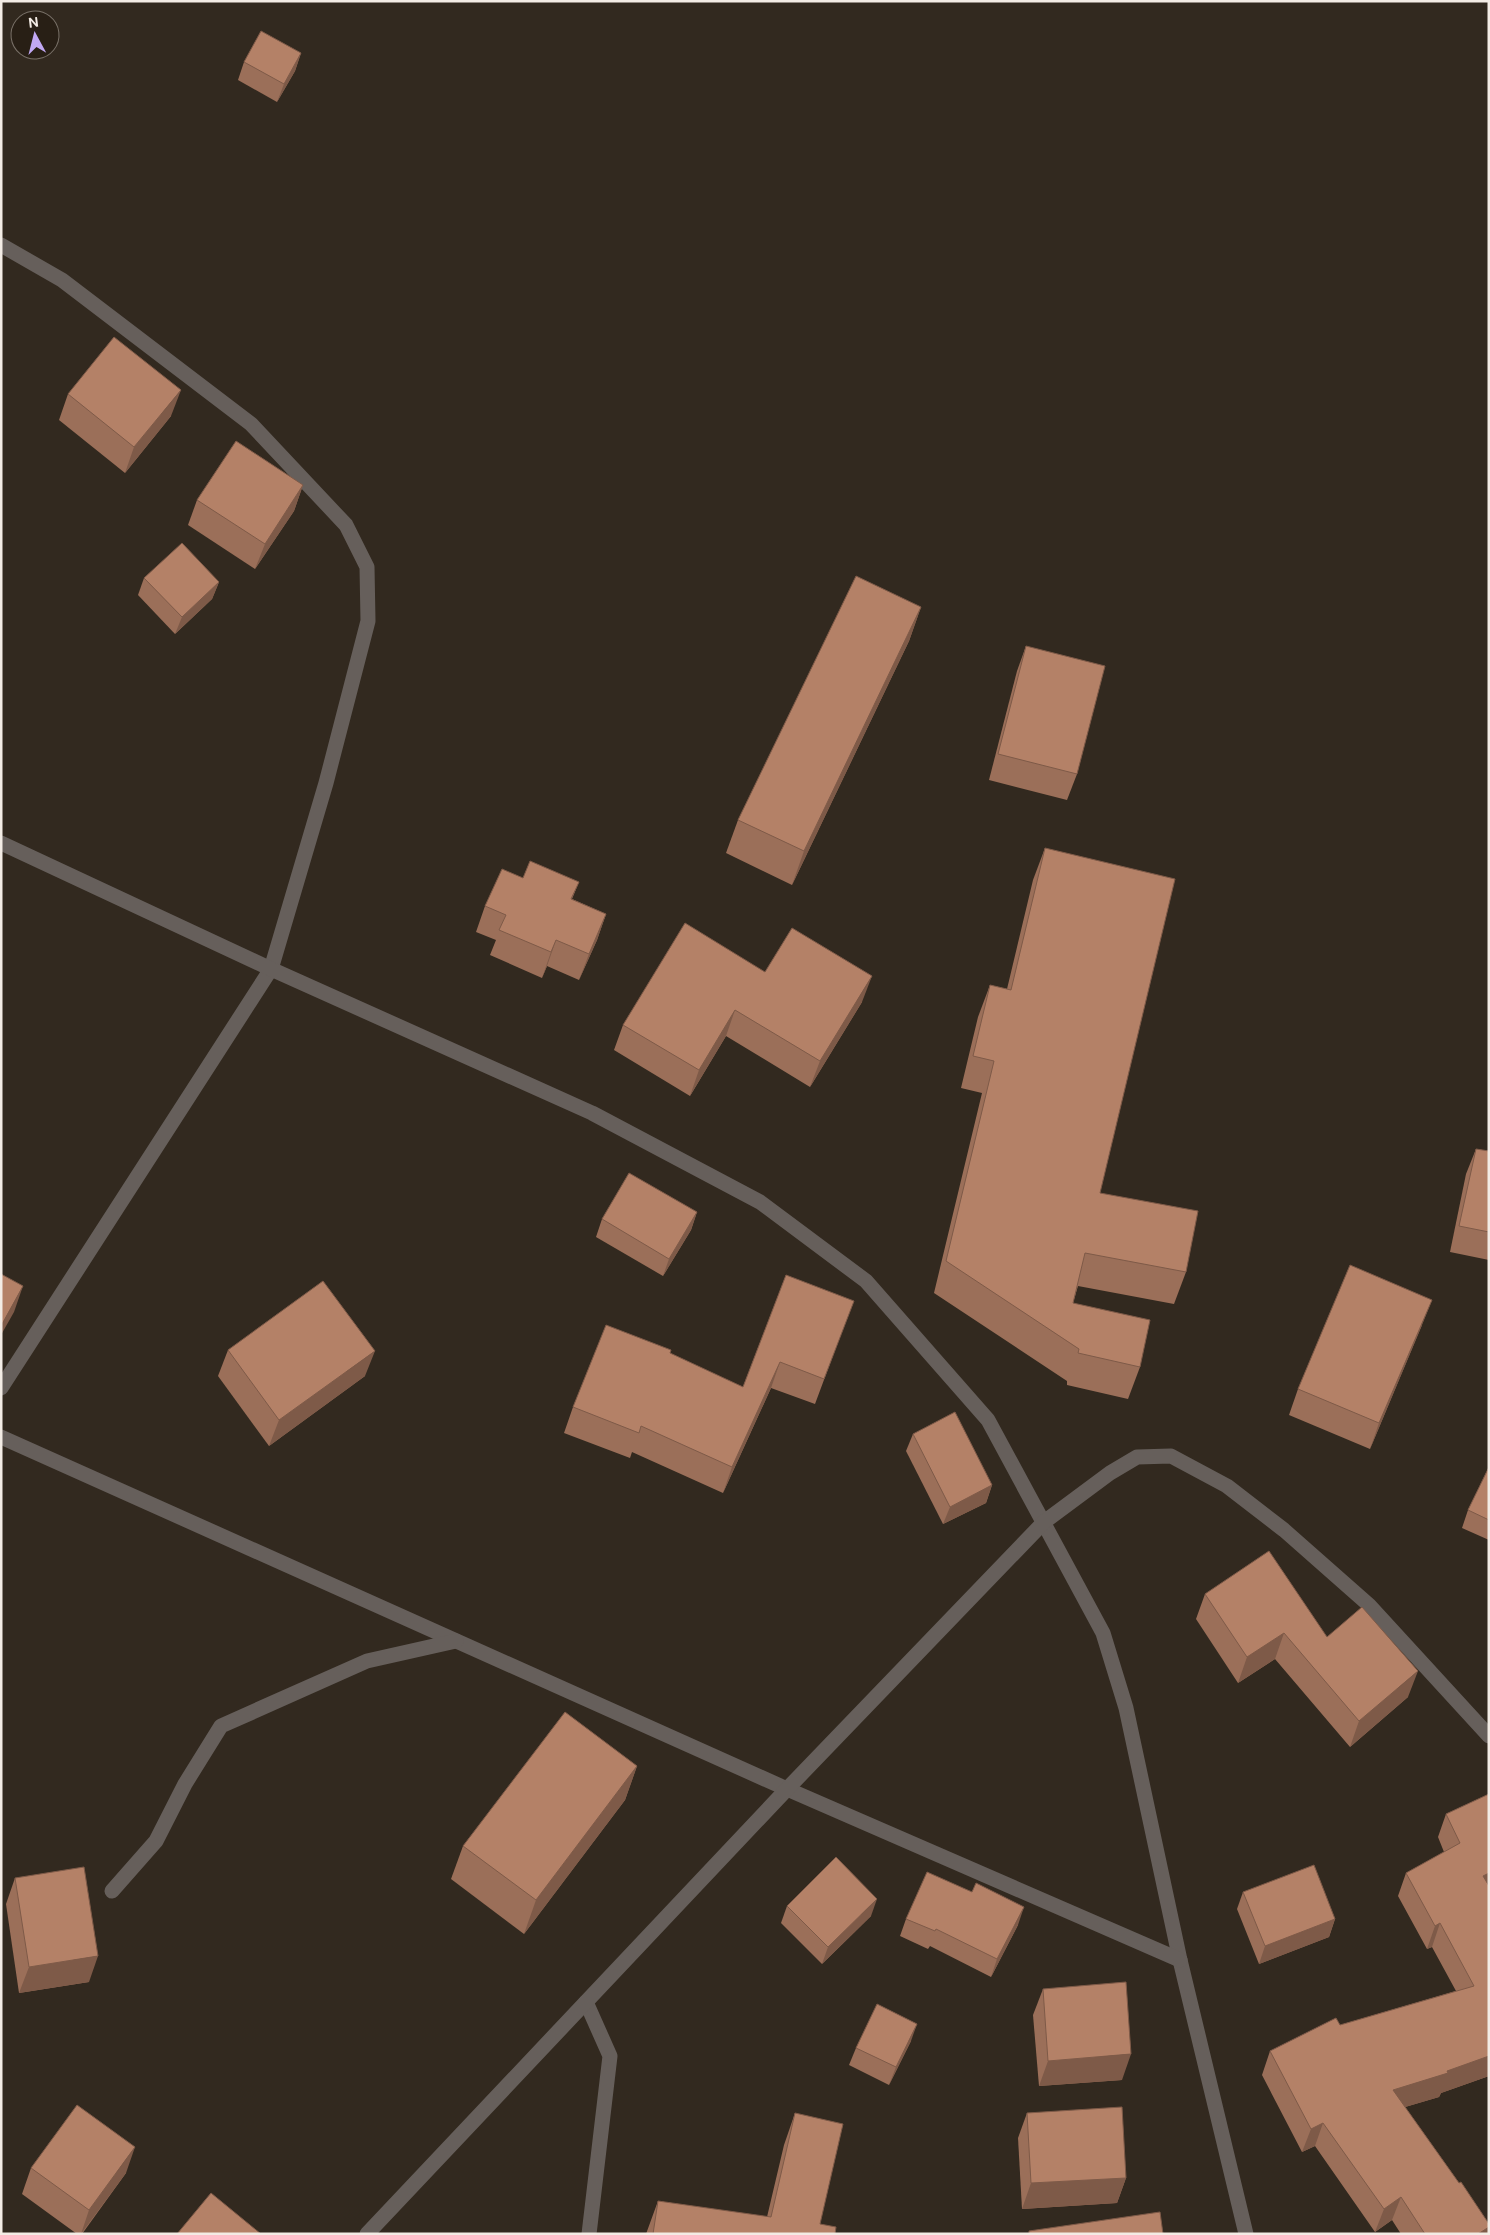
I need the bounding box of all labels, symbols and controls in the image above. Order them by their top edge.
north arrow [10,10,60,60]
text: N [27,13,40,32]

